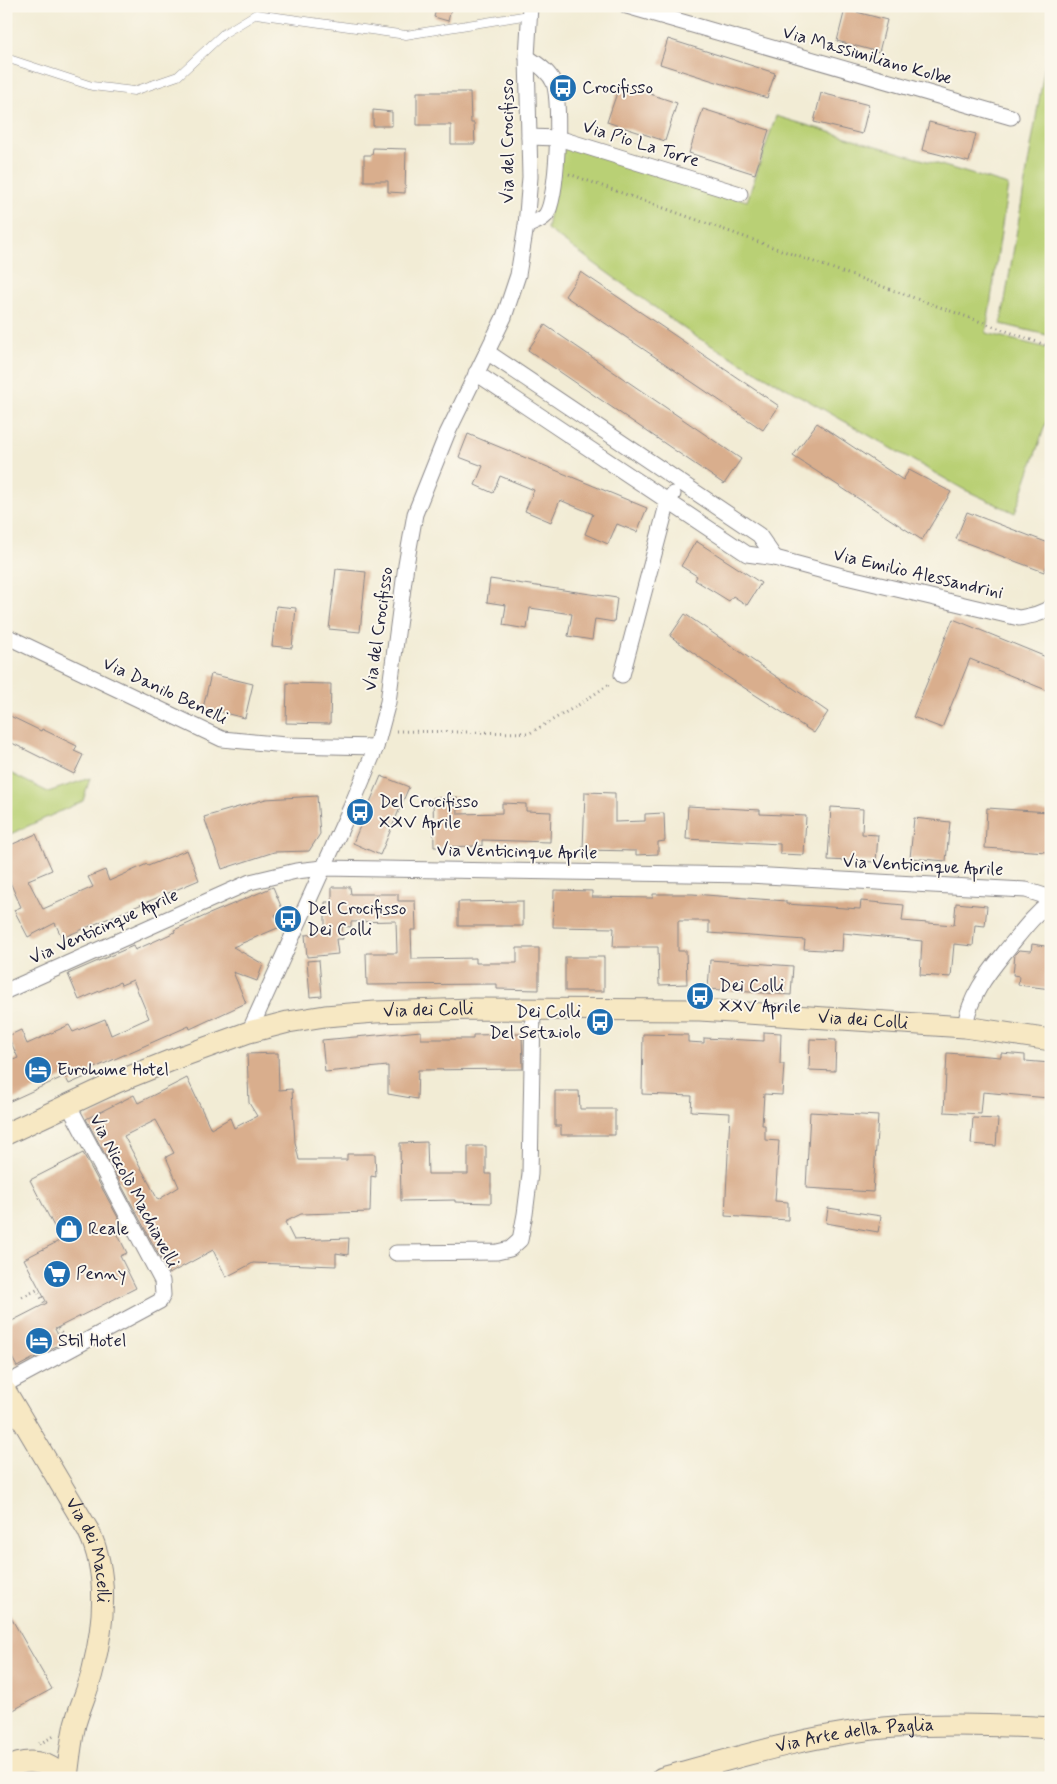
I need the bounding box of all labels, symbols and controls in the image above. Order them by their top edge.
street label: Via Massimiliano Kolbe [780,20,954,92]
bus stop icon: Crocifisso [548,73,578,103]
place label: Crocifisso [582,76,653,100]
street label: Via del Crocifisso [496,78,520,204]
street label: Via Pio La Torre [579,115,703,173]
street label: Via Emilio Alessandrini [831,543,1005,605]
street label: Via del Crocifisso [358,565,400,693]
street label: Via Danilo Benelli [99,652,231,730]
place label: Del Crocifisso XXV Aprile [379,790,478,836]
bus stop icon: Del Crocifisso XXV Aprile [345,797,375,827]
street label: Via Venticinque Aprile [436,839,598,866]
street label: Via Venticinque Aprile [842,850,1004,883]
street label: Via Venticinque Aprile [26,883,183,972]
place label: Del Crocifisso Dei Colli [307,897,406,942]
bus stop icon: Del Crocifisso Dei Colli [273,904,303,934]
place label: Dei Colli XXV Aprile [719,974,801,1020]
bus stop icon: Dei Colli XXV Aprile [685,981,715,1011]
street label: Via dei Colli [383,997,474,1024]
place label: Dei Colli Del Setaiolo [489,1000,581,1045]
street label: Via dei Colli [817,1006,909,1035]
bus stop icon: Dei Colli Del Setaiolo [585,1007,615,1037]
hotel icon: Eurohome Hotel [23,1055,53,1085]
place label: Eurohome Hotel [57,1058,169,1082]
street label: Via Niccolò Machiavelli [83,1110,185,1272]
shop icon: Reale [54,1214,84,1244]
place label: Reale [88,1217,129,1241]
supermarket icon: Penny [42,1259,72,1289]
place label: Penny [76,1262,126,1286]
hotel icon: Stil Hotel [24,1326,54,1356]
place label: Stil Hotel [58,1329,126,1353]
street label: Via dei Macelli [59,1493,115,1603]
street label: Via Arte della Paglia [773,1713,934,1759]

